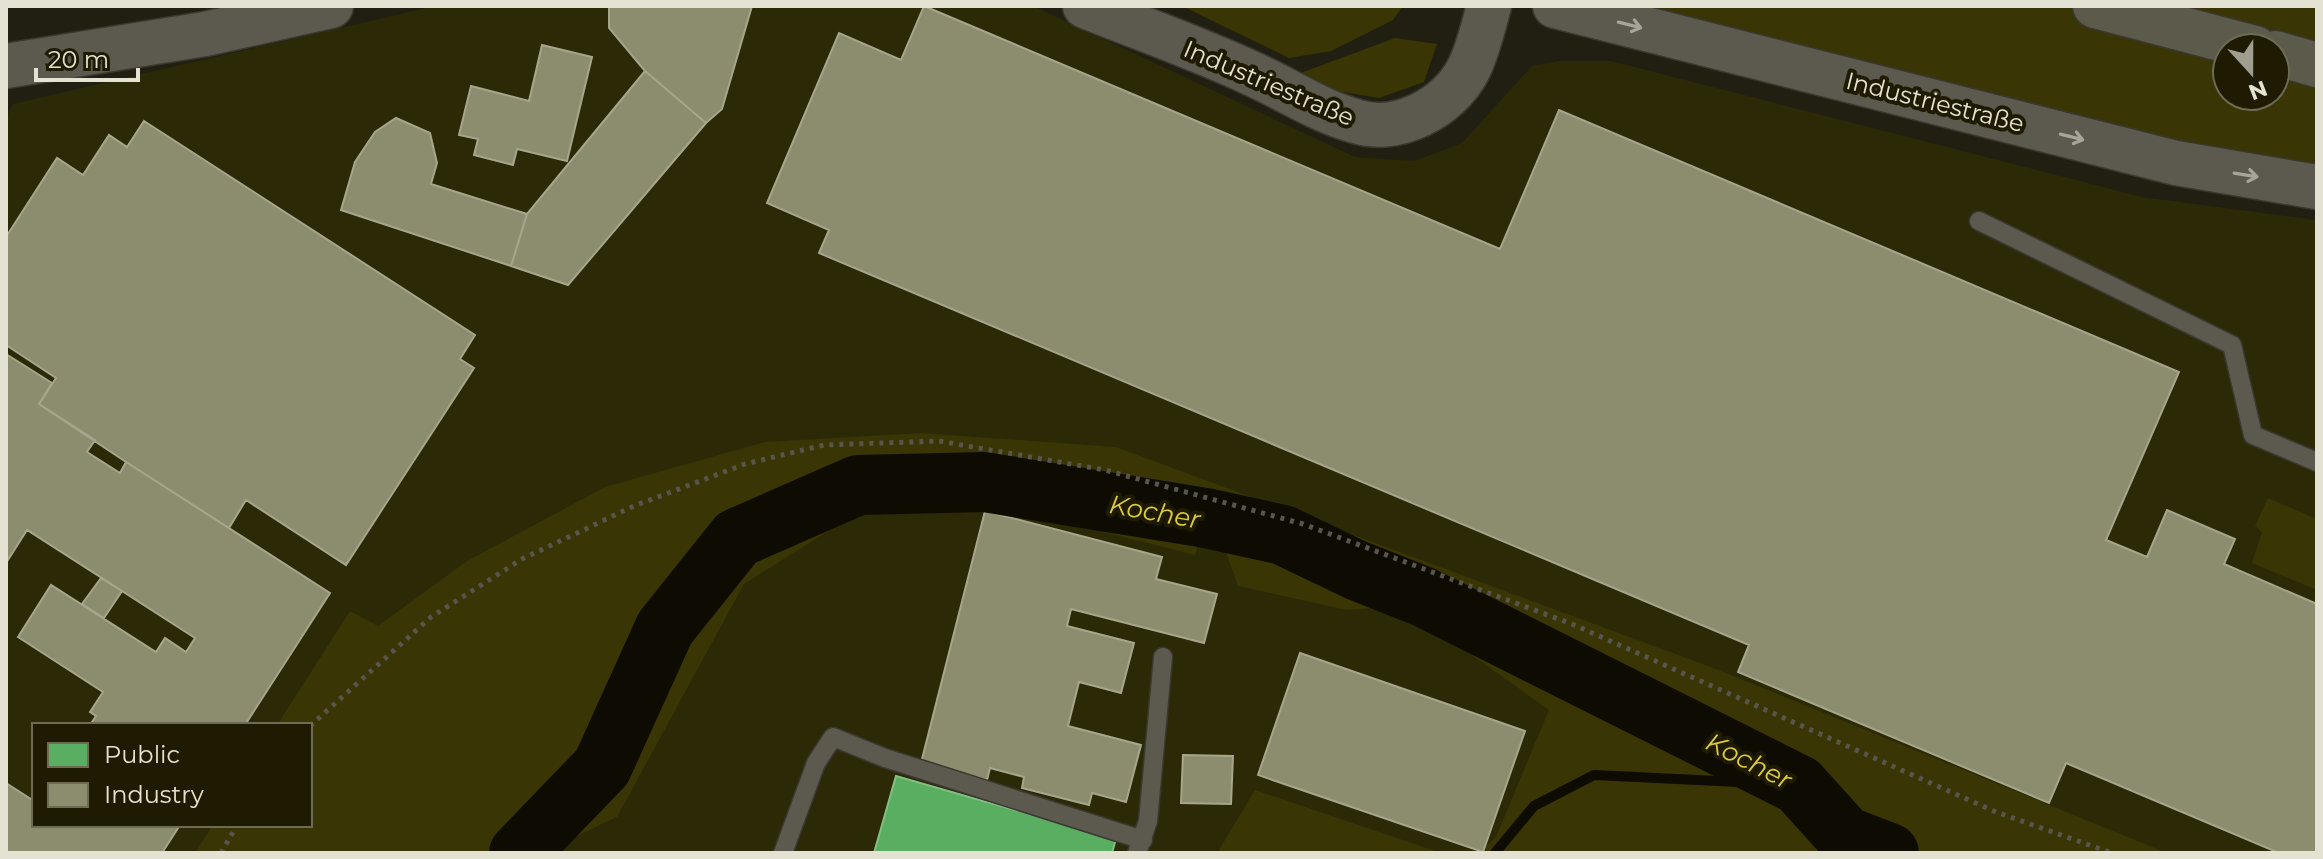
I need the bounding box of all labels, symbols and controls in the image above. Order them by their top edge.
one-way arrow [1617,19,1643,34]
scale bar [36,32,138,82]
north arrow [2211,32,2291,112]
street label: Industriestraße [1179,34,1359,132]
text: 20 m [48,45,109,74]
street label: Industriestraße [1843,66,2027,138]
text: N [2245,74,2271,106]
one-way arrow [2059,130,2085,145]
one-way arrow [2233,168,2259,183]
water label: Kocher [1107,488,1204,536]
legend [32,723,312,827]
water label: Kocher [1701,726,1798,796]
text: Public [104,740,180,769]
text: Industry [104,780,204,809]

